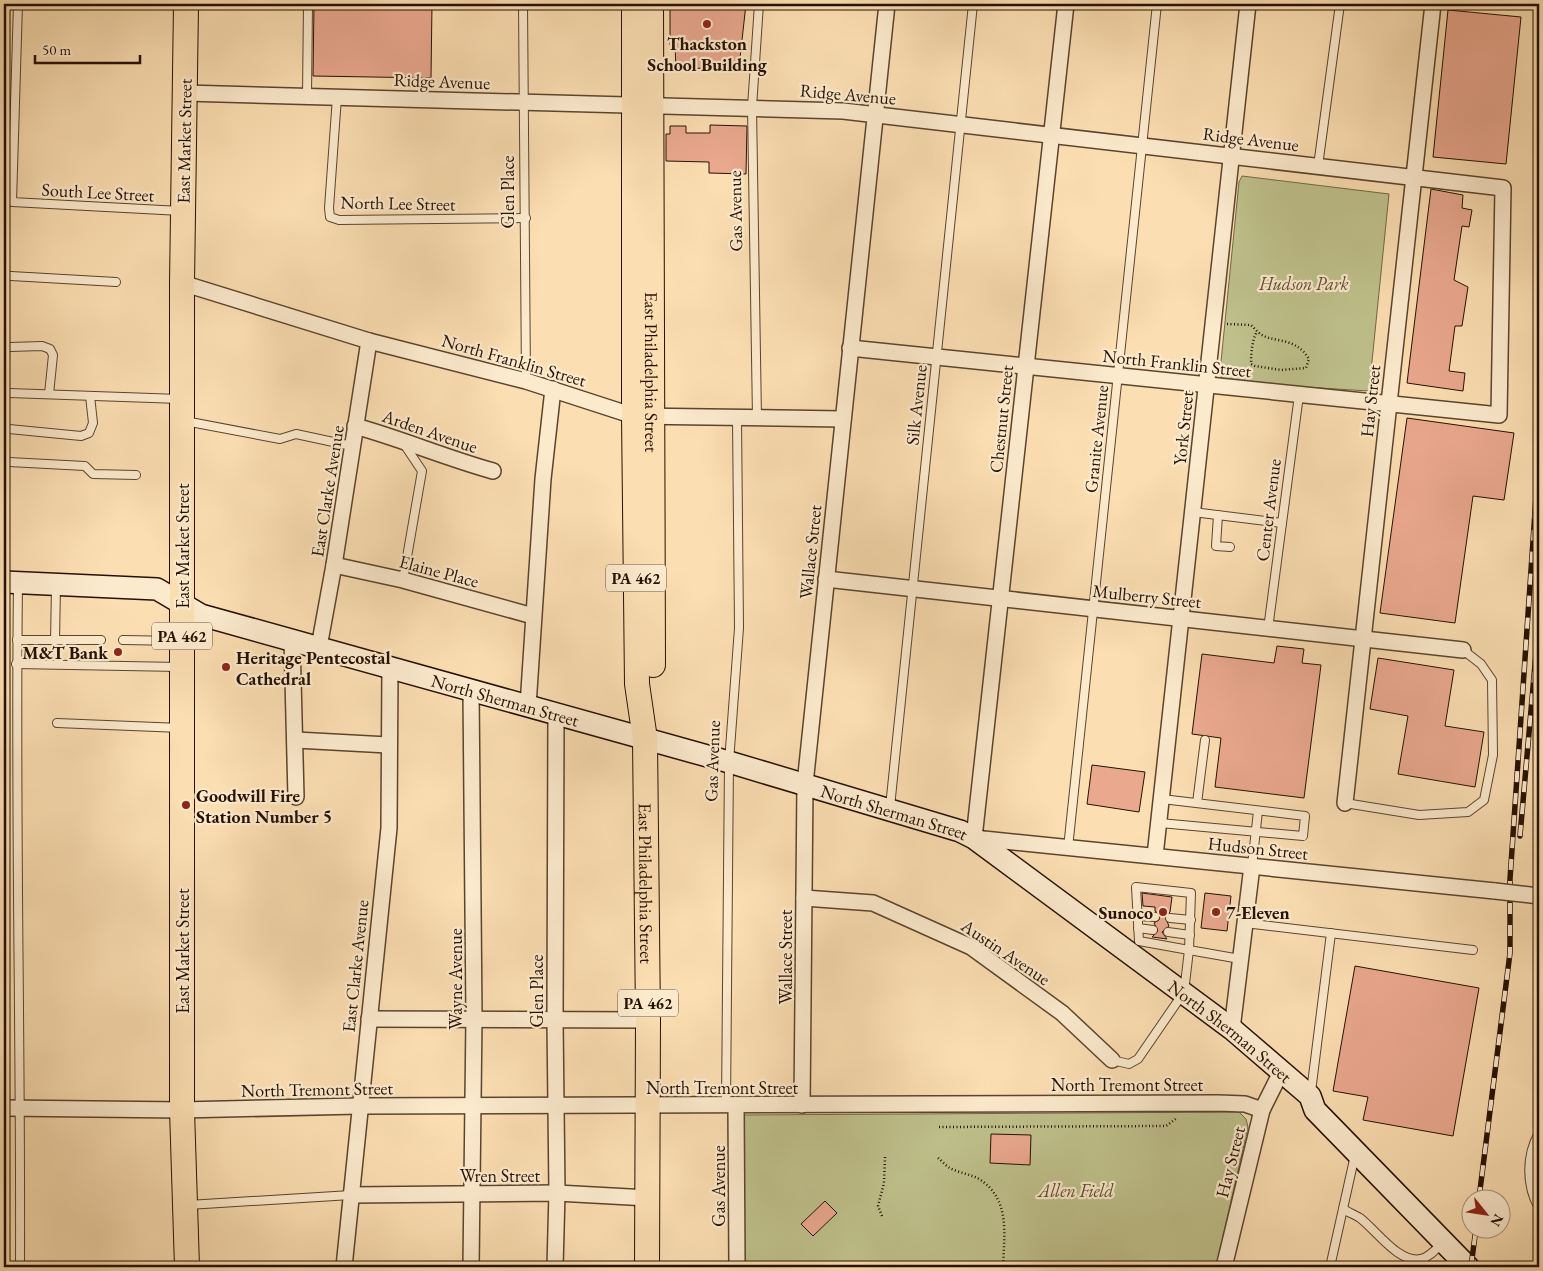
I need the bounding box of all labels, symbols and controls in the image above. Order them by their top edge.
marker: Thackston School Building [701,18,713,30]
scale bar [35,32,140,64]
place label: Thackston School Building [647,32,768,76]
text: 50 m [42,40,71,59]
street label: Ridge Avenue [393,68,491,94]
street label: East Market Street [171,78,197,204]
street label: Ridge Avenue [799,78,897,110]
street label: Ridge Avenue [1202,122,1300,156]
street label: Glen Place [496,156,519,229]
street label: Gas Avenue [723,170,747,252]
street label: South Lee Street [41,178,155,206]
street label: North Lee Street [340,190,456,216]
park label: Hudson Park [1258,272,1349,295]
street label: East Philadelphia Street [640,292,664,453]
street label: North Franklin Street [439,328,589,392]
street label: North Franklin Street [1101,344,1253,382]
street label: Hay Street [1355,363,1385,438]
street label: Silk Avenue [900,364,932,446]
street label: Chestnut Street [984,364,1018,474]
street label: Granite Avenue [1079,384,1113,494]
street label: York Street [1168,389,1198,467]
street label: Arden Avenue [378,404,481,458]
street label: East Clarke Avenue [305,424,349,558]
street label: Center Avenue [1250,457,1286,563]
street label: East Market Street [171,483,194,609]
street label: Wallace Street [794,503,826,600]
street label: Elaine Place [397,549,481,593]
road number: PA 462 [606,564,666,592]
street label: Mulberry Street [1091,579,1203,613]
road number: PA 462 [152,622,212,650]
place label: M&T Bank [22,641,109,664]
marker: M&T Bank [112,646,124,658]
place label: Heritage Pentecostal Cathedral [236,646,391,690]
marker: Heritage Pentecostal Cathedral [220,661,232,673]
street label: North Sherman Street [429,668,582,731]
street label: Gas Avenue [699,720,725,802]
street label: North Sherman Street [818,779,972,845]
place label: Goodwill Fire Station Number 5 [196,784,332,828]
marker: Goodwill Fire Station Number 5 [180,799,192,811]
street label: East Philadelphia Street [634,803,659,964]
street label: Hudson Street [1207,831,1310,865]
street label: East Market Street [171,888,194,1014]
street label: East Clarke Avenue [337,899,373,1033]
place label: Sunoco [1099,901,1153,924]
place label: 7-Eleven [1226,901,1290,924]
marker: Sunoco [1157,906,1169,918]
marker: 7-Eleven [1210,906,1222,918]
street label: Wallace Street [774,909,797,1004]
street label: Austin Avenue [956,913,1055,990]
street label: Wayne Avenue [444,928,467,1030]
street label: Glen Place [525,955,548,1028]
street label: North Sherman Street [1164,974,1297,1088]
road number: PA 462 [618,990,678,1016]
street label: North Tremont Street [1051,1073,1203,1096]
street label: North Tremont Street [241,1076,394,1102]
street label: North Tremont Street [646,1076,798,1099]
street label: Hay Street [1210,1124,1250,1200]
street label: Gas Avenue [707,1145,730,1227]
street label: Wren Street [460,1164,541,1187]
park label: Allen Field [1036,1179,1114,1202]
north arrow [1460,1188,1510,1238]
text: N [1486,1211,1508,1230]

